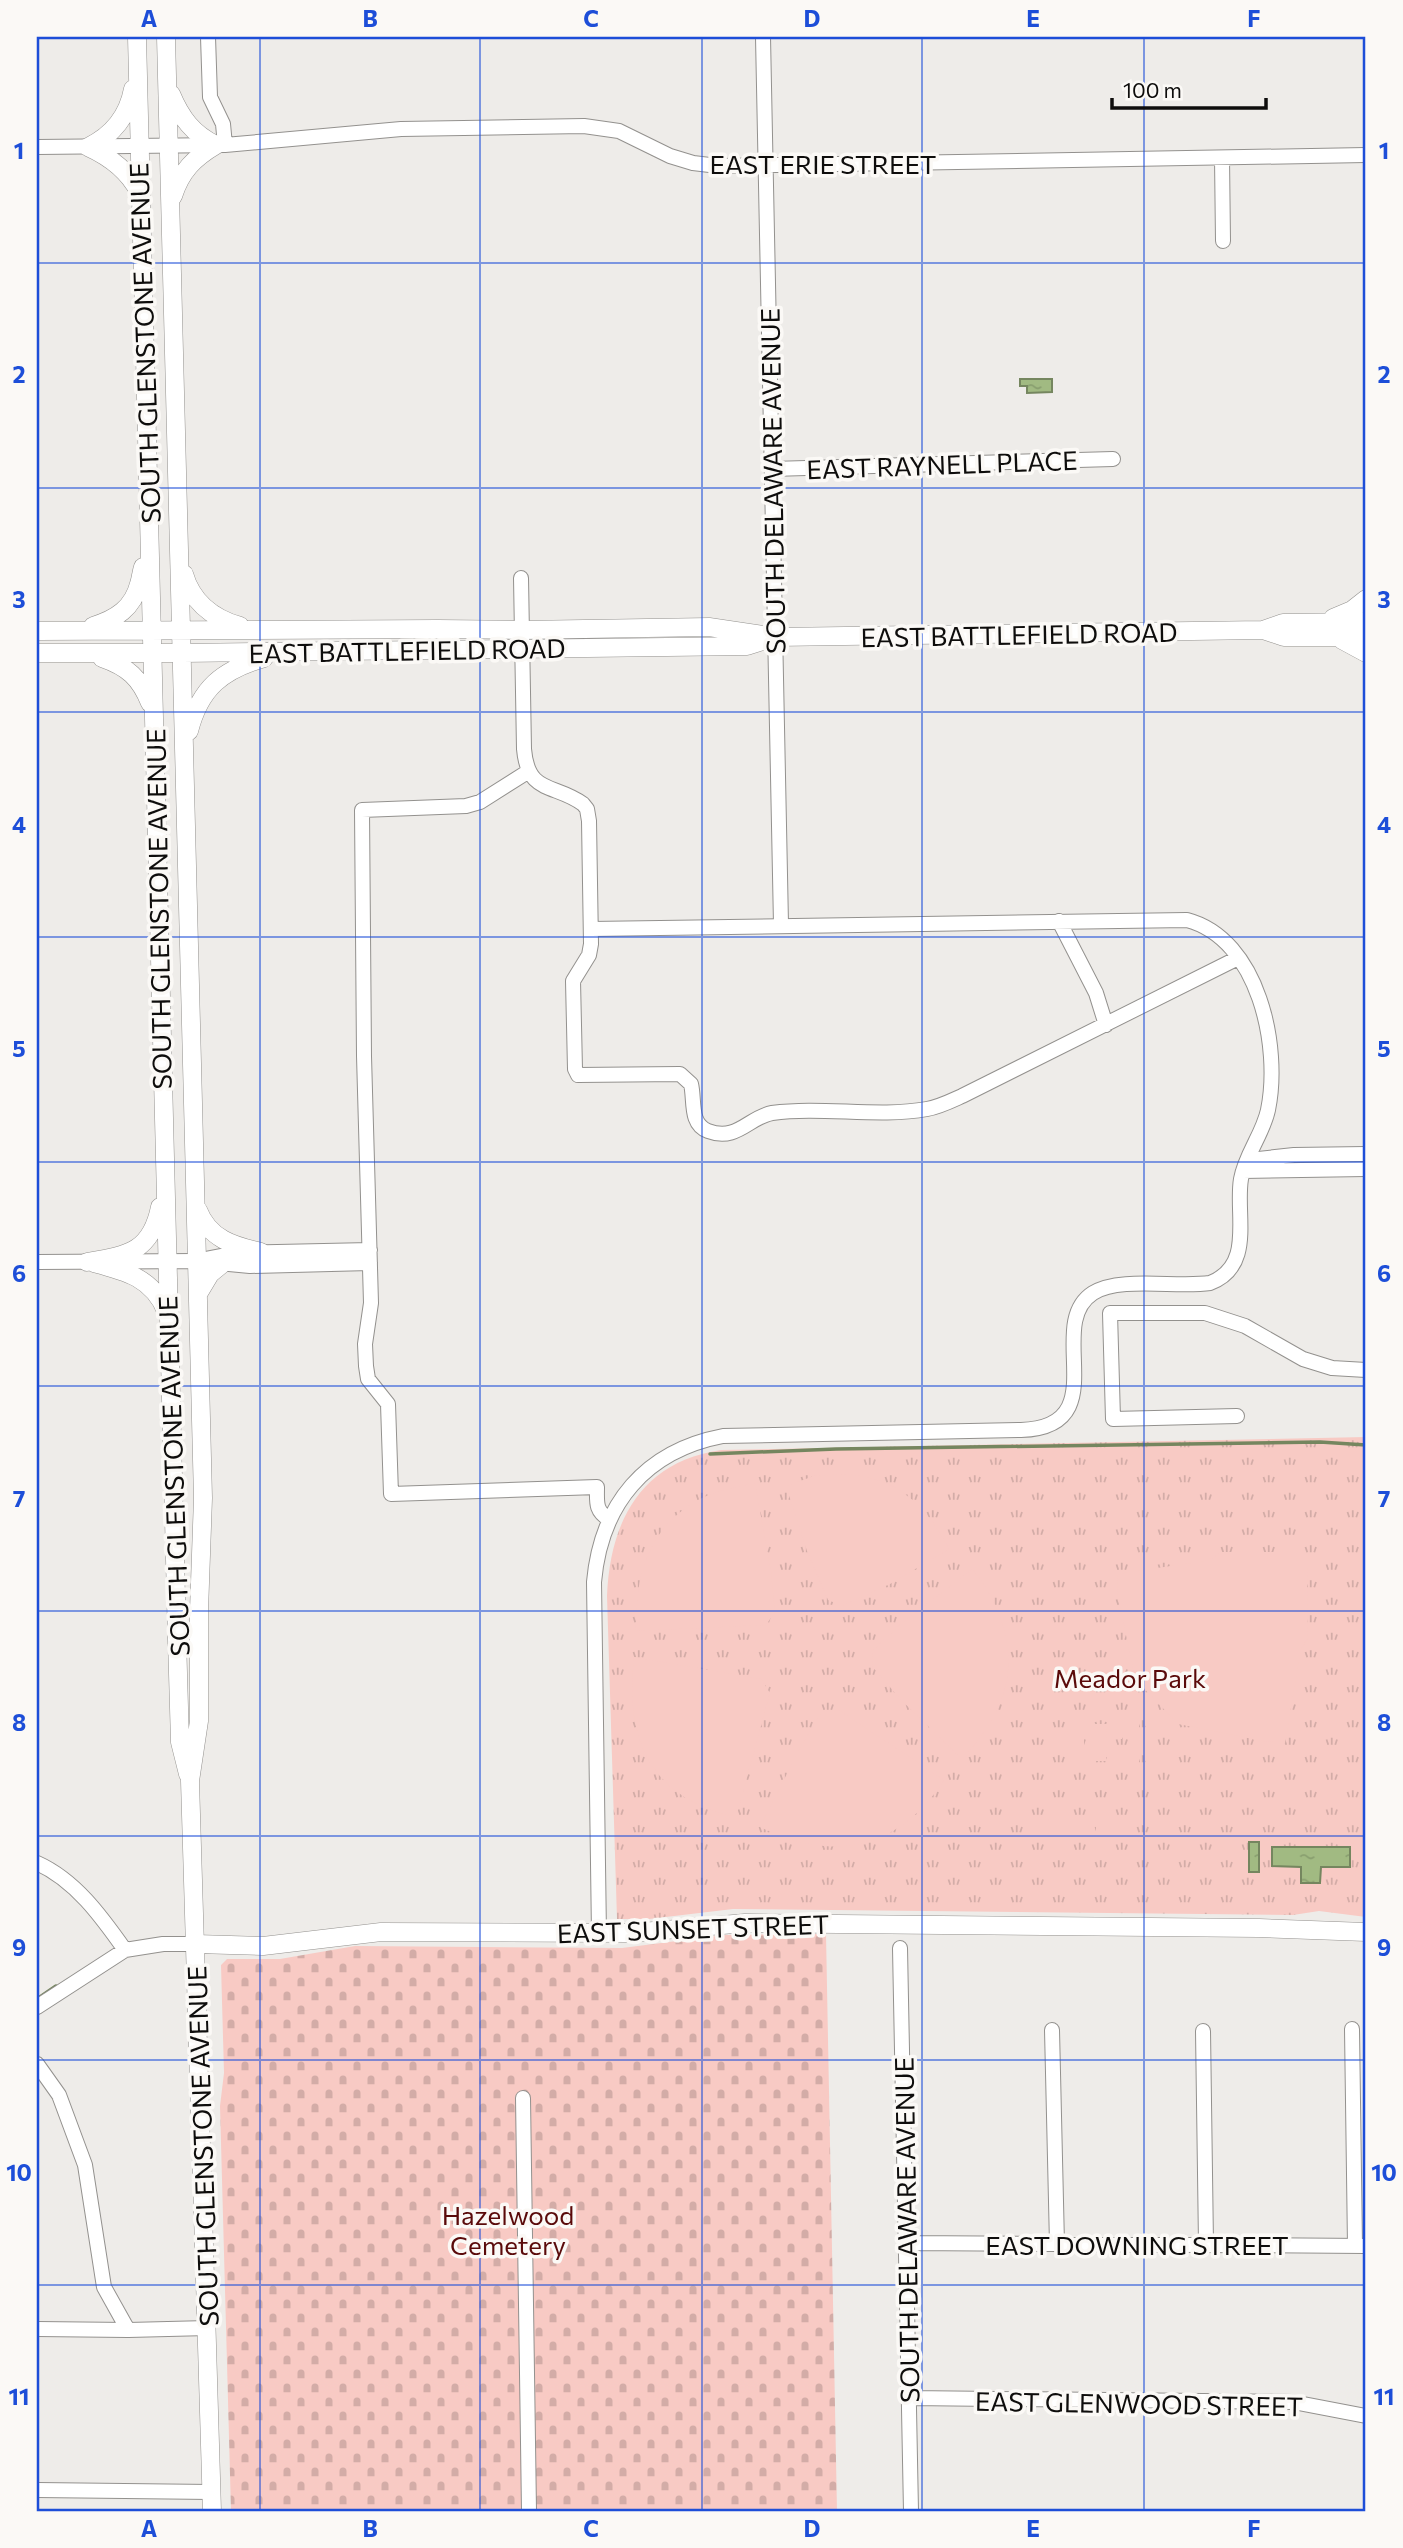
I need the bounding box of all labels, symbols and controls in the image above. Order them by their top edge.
text: A [141,4,158,32]
text: B [362,4,378,32]
text: C [583,4,599,32]
text: D [804,4,821,32]
text: E [1026,4,1040,32]
text: F [1247,4,1261,32]
scale bar [1112,66,1266,110]
text: 100 m [1123,77,1182,102]
text: 1 [14,136,24,164]
text: 1 [1379,136,1389,164]
street label: EAST ERIE STREET [710,148,937,179]
street label: SOUTH GLENSTONE AVENUE [122,162,166,524]
street label: SOUTH DELAWARE AVENUE [753,308,791,654]
text: 2 [12,360,26,388]
text: 2 [1377,360,1391,388]
street label: EAST RAYNELL PLACE [806,444,1078,484]
text: 3 [12,585,26,613]
text: 3 [1377,585,1391,613]
street label: EAST BATTLEFIELD ROAD [860,616,1178,652]
street label: EAST BATTLEFIELD ROAD [248,632,566,668]
street label: SOUTH GLENSTONE AVENUE [139,728,177,1090]
text: 4 [12,810,26,838]
text: 4 [1377,810,1391,838]
text: 5 [12,1034,26,1062]
text: 5 [1377,1034,1391,1062]
text: 6 [12,1259,26,1287]
text: 6 [1377,1259,1391,1287]
street label: SOUTH GLENSTONE AVENUE [151,1295,195,1657]
text: 7 [13,1484,25,1512]
text: 7 [1378,1484,1390,1512]
park label: Meador Park [1054,1662,1206,1693]
text: 8 [12,1708,26,1736]
text: 8 [1377,1708,1391,1736]
street label: EAST SUNSET STREET [556,1908,830,1948]
text: 9 [12,1933,26,1961]
text: 9 [1377,1933,1391,1961]
street label: SOUTH GLENSTONE AVENUE [180,1965,224,2327]
street label: SOUTH DELAWARE AVENUE [887,2057,925,2403]
text: 10 [6,2158,32,2186]
text: 10 [1371,2158,1397,2186]
park label: Hazelwood Cemetery [442,2199,574,2260]
street label: EAST DOWNING STREET [985,2229,1289,2260]
text: 11 [9,2382,29,2410]
text: 11 [1374,2382,1394,2410]
street label: EAST GLENWOOD STREET [975,2385,1303,2421]
text: A [141,2514,158,2542]
text: B [362,2514,378,2542]
text: C [583,2514,599,2542]
text: D [804,2514,821,2542]
text: E [1026,2514,1040,2542]
text: F [1247,2514,1261,2542]

